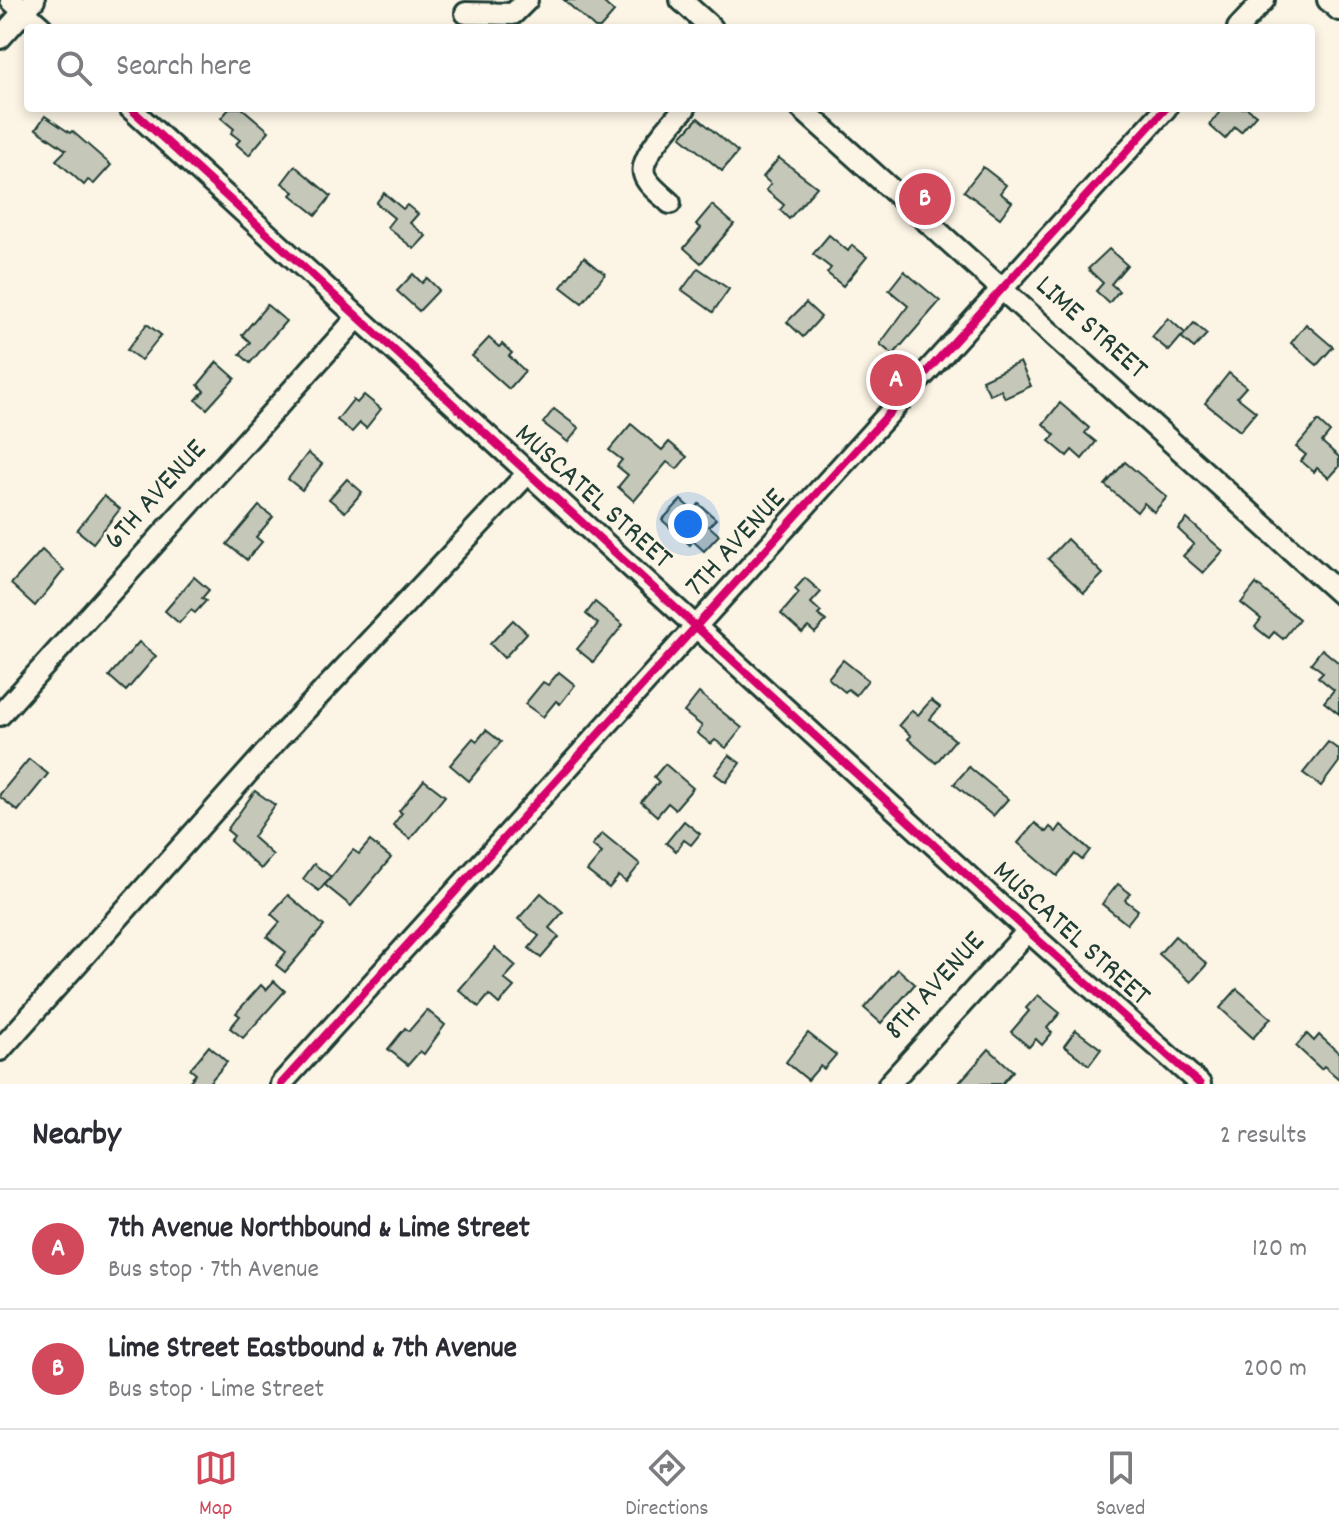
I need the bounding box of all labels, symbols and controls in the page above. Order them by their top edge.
search box [24,24,1315,112]
icon: search [52,46,96,90]
text: Search here [116,47,252,90]
pin: B [899,169,951,229]
street label: LIME STREET [1024,267,1156,391]
pin: A [870,350,922,410]
street label: MUSCATEL STREET [503,415,681,581]
street label: 6TH AVENUE [95,431,219,561]
street label: 7TH AVENUE [677,480,798,608]
your location [668,504,708,544]
street label: MUSCATEL STREET [981,852,1159,1018]
street label: 8TH AVENUE [875,923,997,1051]
text: Nearby [32,1112,121,1161]
text: 2 results [1220,1118,1307,1155]
text: 7th Avenue Northbound & Lime Street [108,1209,530,1252]
text: A [51,1231,65,1268]
text: 120 m [1252,1231,1307,1268]
text: Bus stop · 7th Avenue [108,1252,319,1289]
text: Lime Street Eastbound & 7th Avenue [108,1329,517,1372]
text: B [52,1351,64,1388]
text: 200 m [1243,1351,1307,1388]
text: Bus stop · Lime Street [108,1372,324,1409]
tab: Map [194,1446,238,1525]
tab: Directions [625,1446,709,1525]
tab: Saved [1096,1446,1145,1525]

